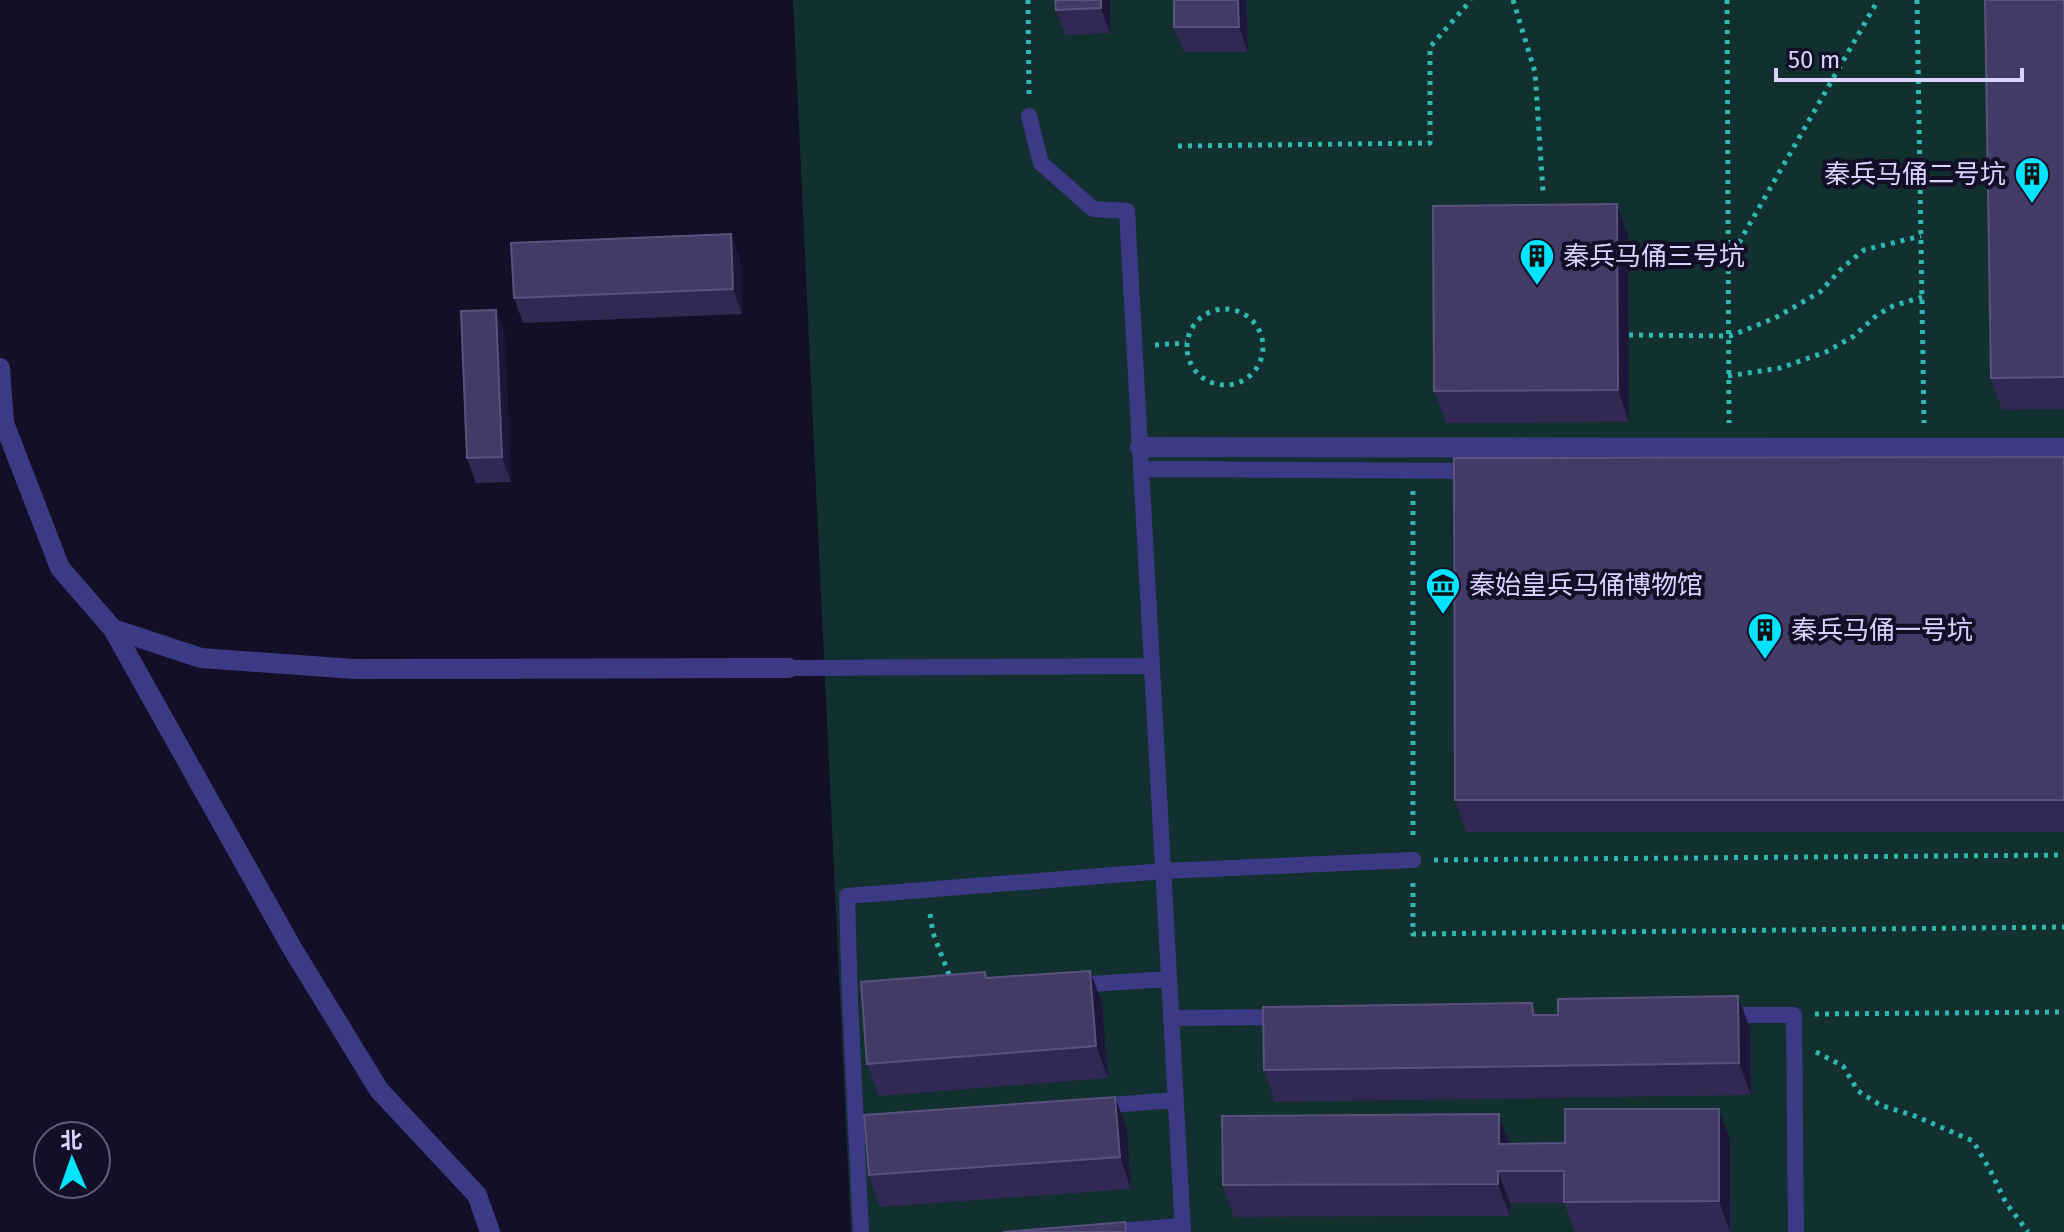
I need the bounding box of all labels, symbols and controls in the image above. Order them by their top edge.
scale bar [1776,32,2022,82]
text: 50 m [1788,46,1840,74]
building icon: 秦兵马俑二号坑 [2013,155,2051,205]
place label: 秦兵马俑二号坑 [1824,159,2006,190]
building icon: 秦兵马俑三号坑 [1518,237,1556,287]
place label: 秦兵马俑三号坑 [1563,241,1745,272]
museum icon: 秦始皇兵马俑博物馆 [1424,566,1462,616]
place label: 秦始皇兵马俑博物馆 [1469,570,1703,601]
building icon: 秦兵马俑一号坑 [1746,611,1784,661]
place label: 秦兵马俑一号坑 [1791,615,1973,646]
north arrow [32,1120,112,1200]
text: 北 [60,1127,83,1154]

